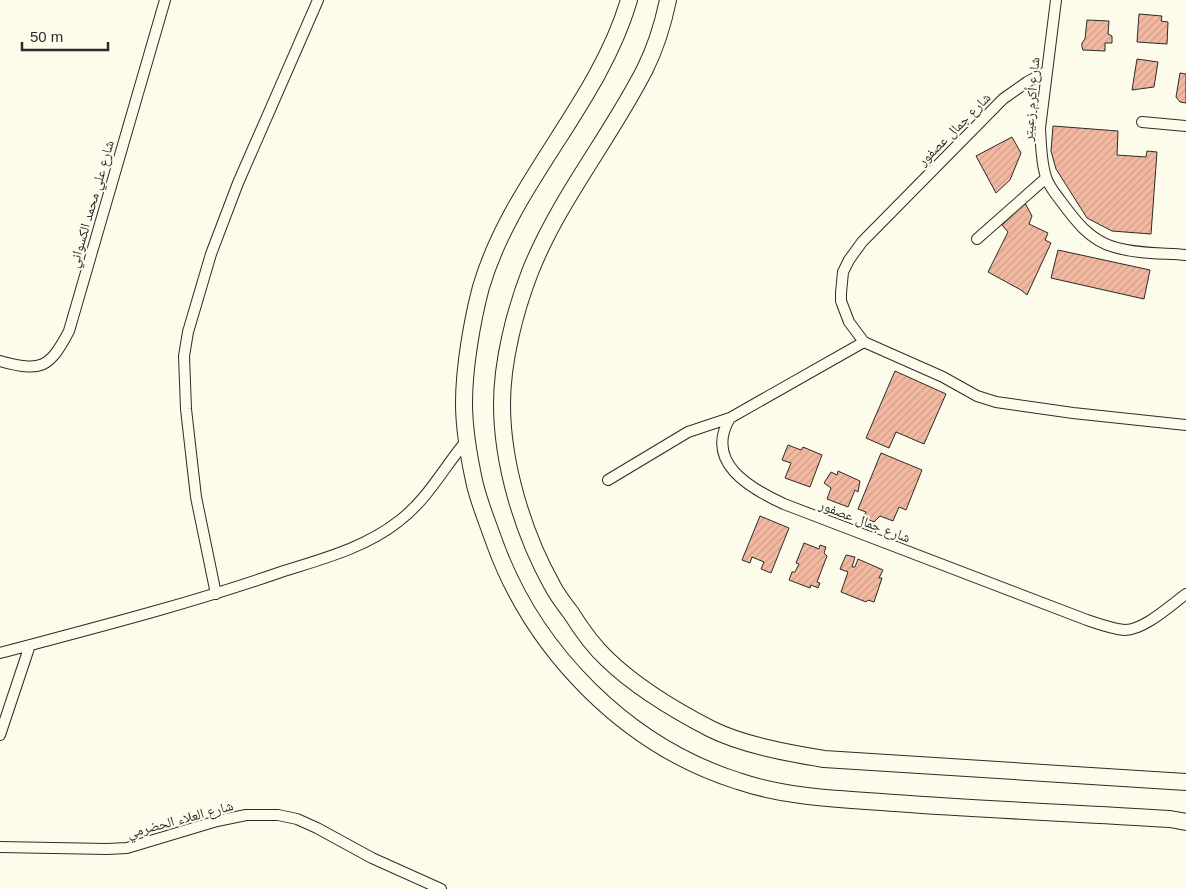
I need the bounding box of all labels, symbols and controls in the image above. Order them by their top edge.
scale bar [22,20,109,52]
text: 50 m [30,28,63,45]
street label: شارع أكرم زعيتر [1019,56,1045,143]
street label: شارع جمال عصفور [914,89,995,171]
street label: شارع علي محمد الكسواني [65,138,120,271]
street label: شارع جمال عصفور [816,496,913,548]
street label: شارع العلاء الحضرمي [125,797,236,844]

